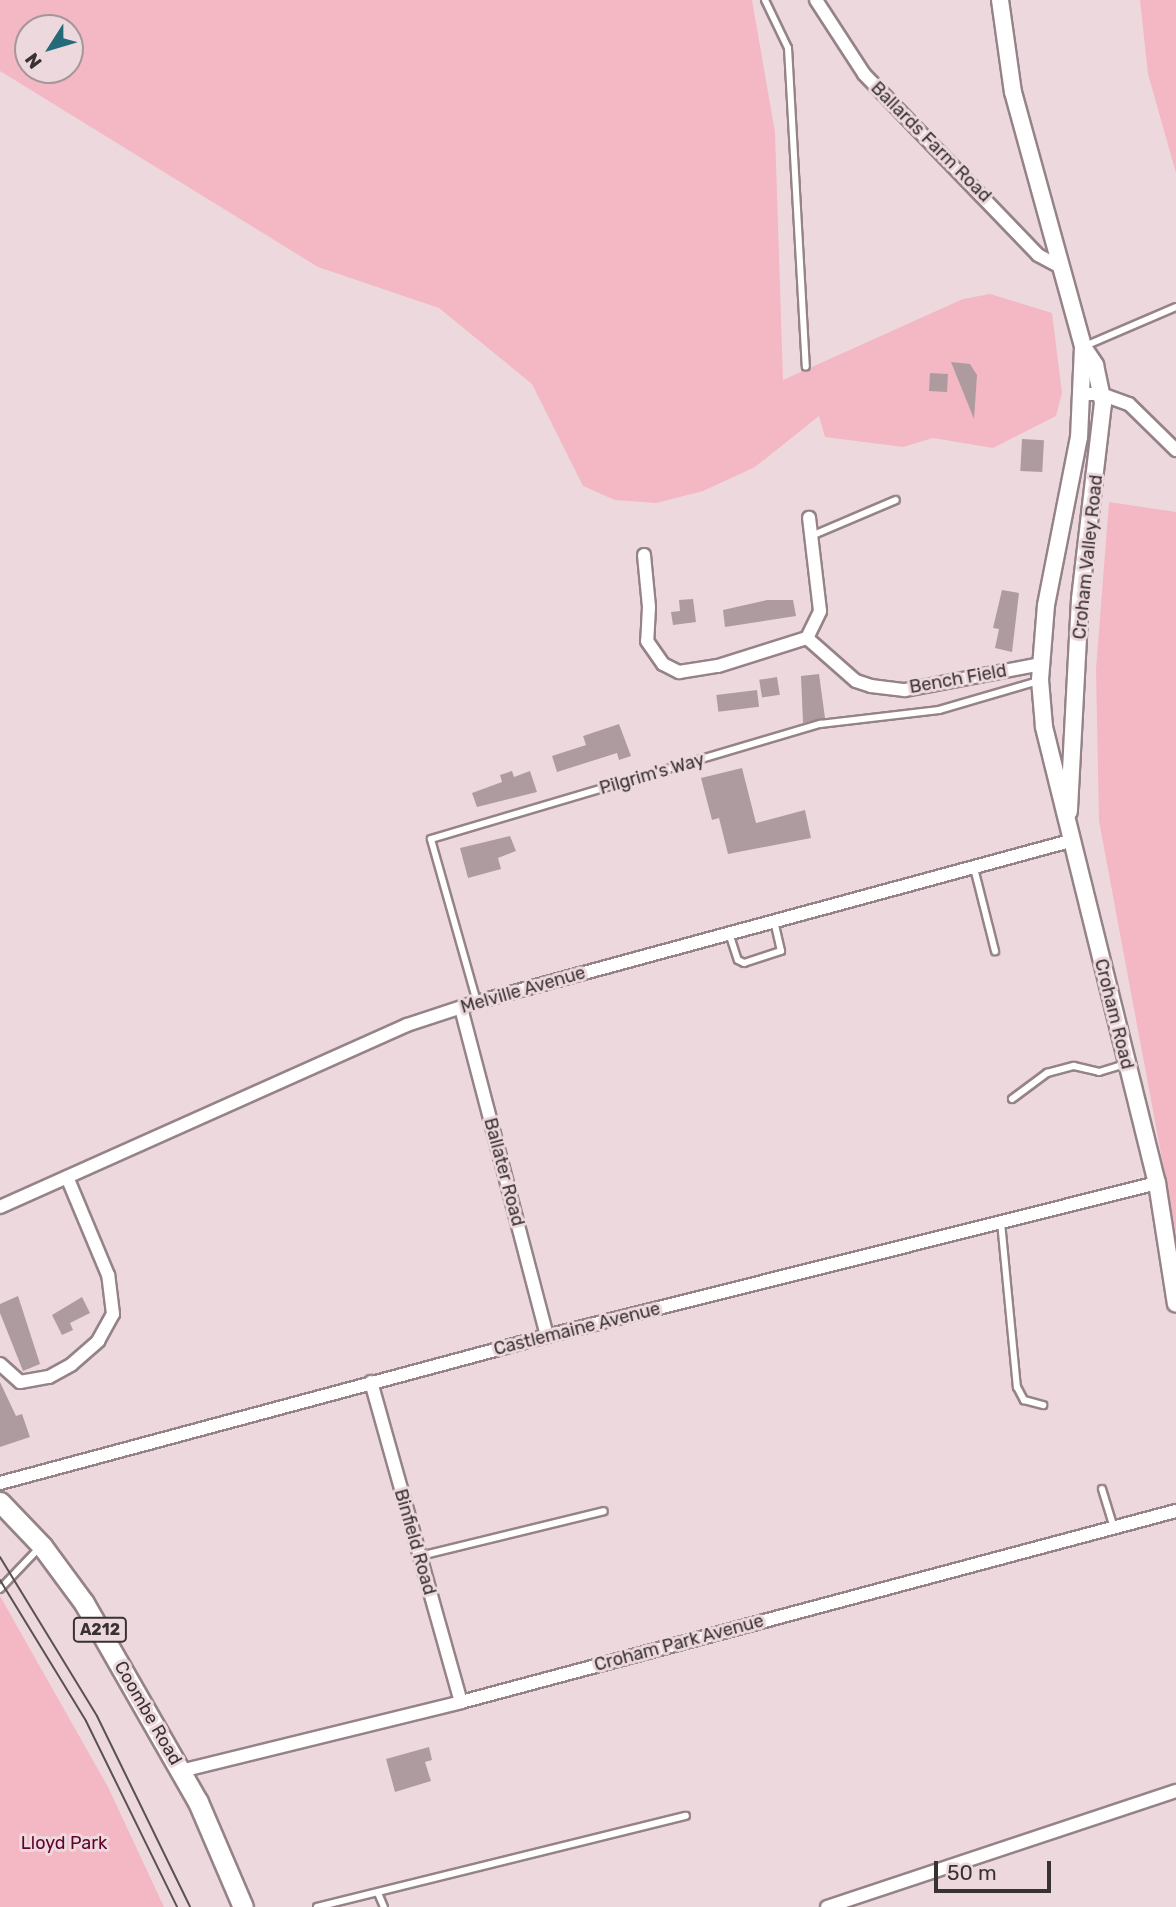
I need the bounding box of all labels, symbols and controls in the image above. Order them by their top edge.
north arrow [14,14,84,84]
text: N [20,48,47,73]
street label: Ballards Farm Road [866,77,996,207]
street label: Croham Valley Road [1069,473,1107,641]
street label: Bench Field [908,660,1008,698]
street label: Pilgrim's Way [597,749,707,799]
street label: Croham Road [1090,957,1138,1071]
street label: Melville Avenue [458,962,588,1018]
street label: Ballater Road [479,1115,529,1229]
street label: Castlemaine Avenue [491,1298,663,1360]
street label: Binfield Road [390,1487,440,1597]
street label: Croham Park Avenue [592,1610,766,1676]
road number: A212 [72,1618,128,1642]
street label: Coombe Road [110,1657,186,1769]
park label: Lloyd Park [21,1832,107,1854]
scale bar [938,1848,1055,1892]
text: 50 m [947,1860,997,1885]

